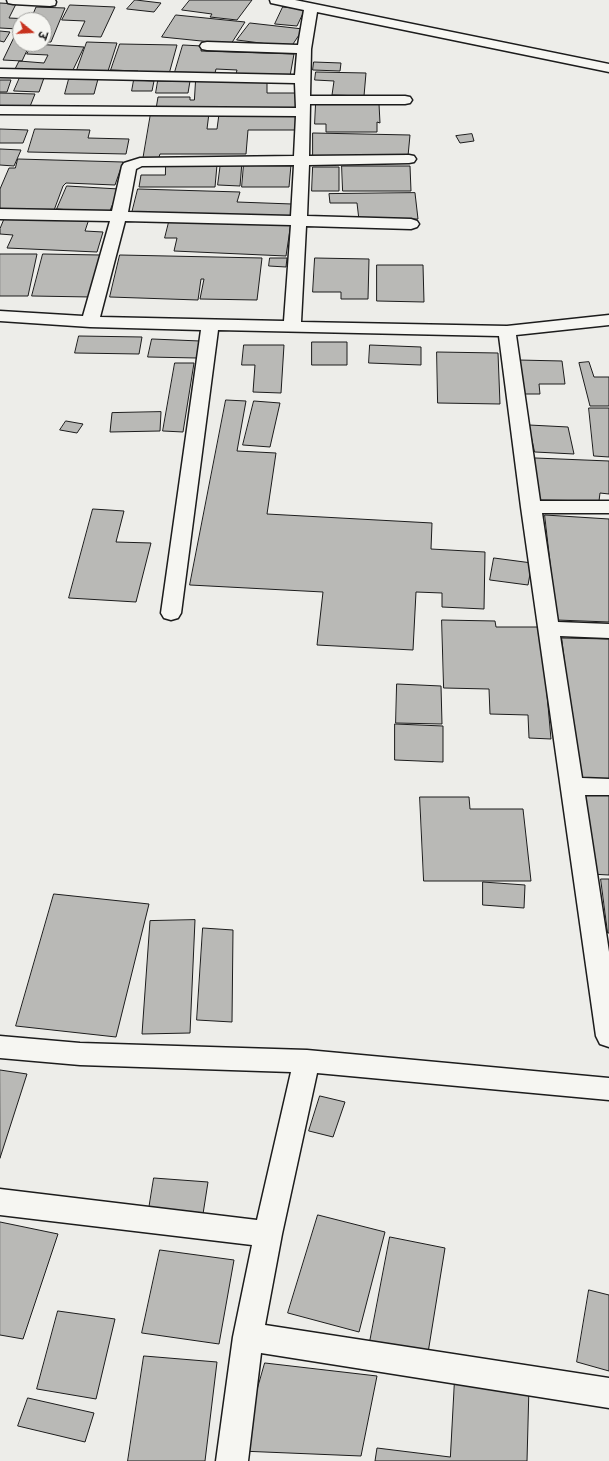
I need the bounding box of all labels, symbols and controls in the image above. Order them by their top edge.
north arrow [12,12,52,52]
text: उ [35,30,50,41]

